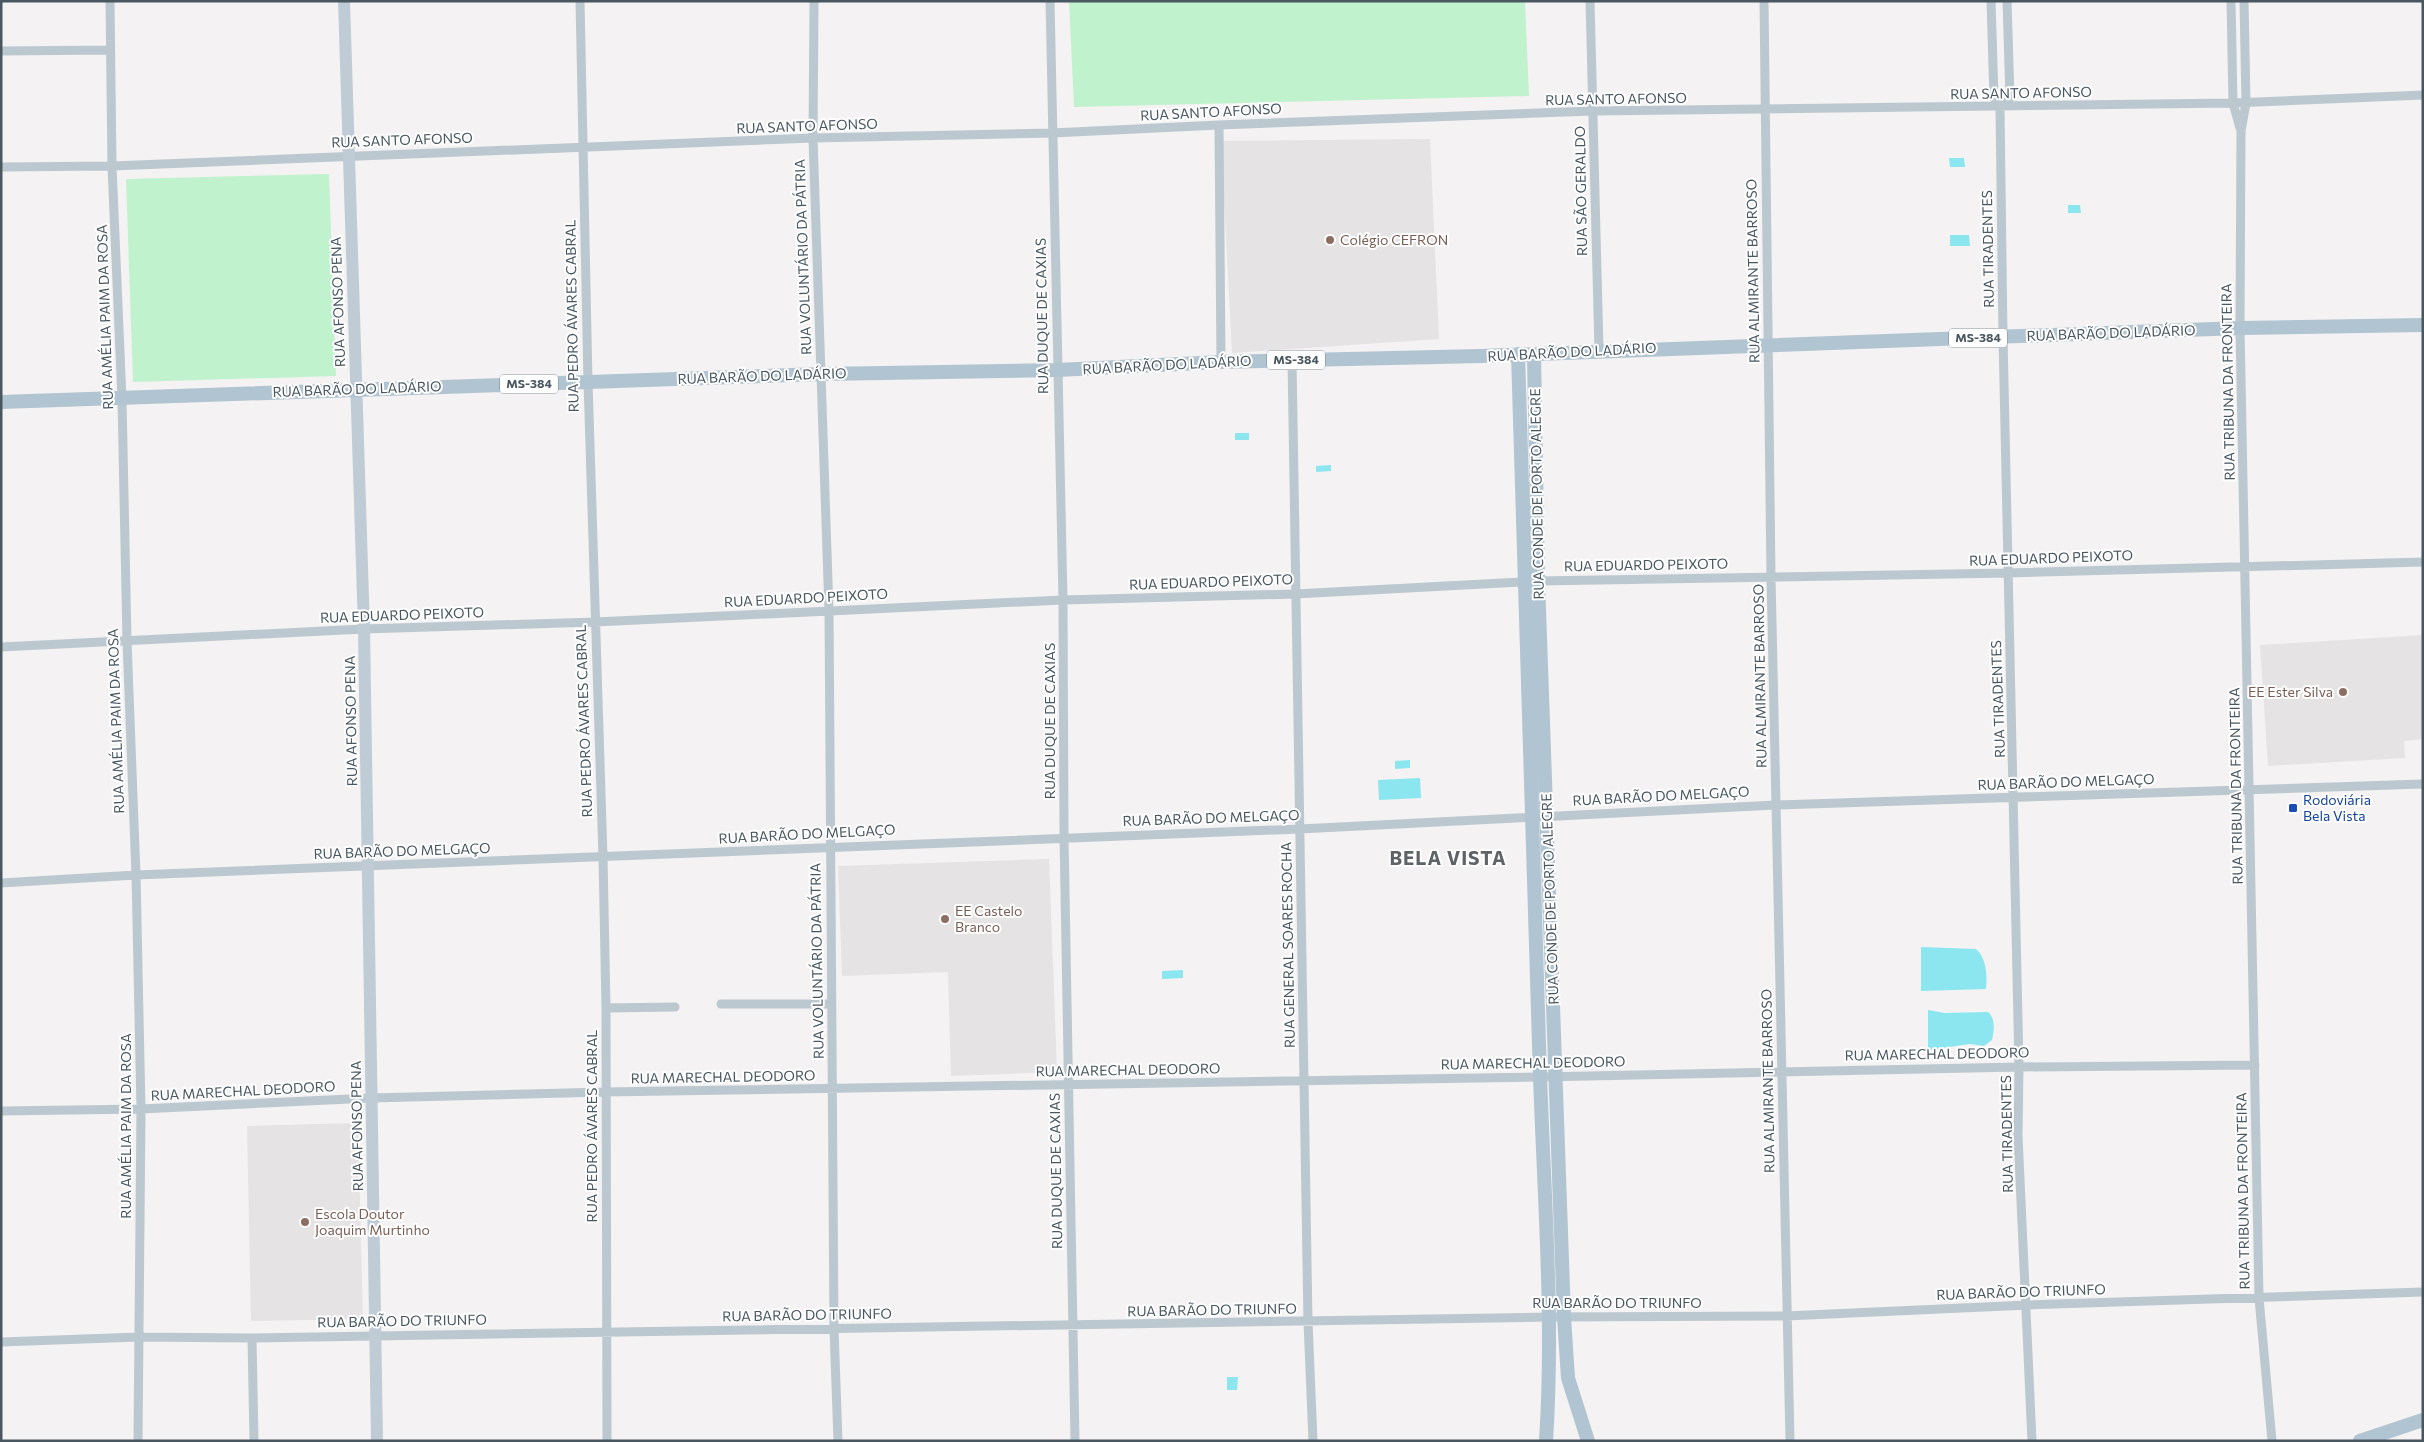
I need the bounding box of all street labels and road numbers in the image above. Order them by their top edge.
street label: RUA SANTO AFONSO [1950,83,2092,102]
street label: RUA SANTO AFONSO [1545,89,1687,108]
street label: RUA SANTO AFONSO [1140,99,1282,124]
street label: RUA SANTO AFONSO [736,115,878,136]
street label: RUA SÃO GERALDO [1571,126,1590,256]
street label: RUA SANTO AFONSO [331,129,473,150]
street label: RUA VOLUNTÁRIO DA PÁTRIA [791,158,814,355]
street label: RUA ALMIRANTE BARROSO [1742,179,1763,363]
street label: RUA TIRADENTES [1978,190,1997,308]
street label: RUA PEDRO ÁVARES CABRAL [561,219,582,413]
street label: RUA AMÉLIA PAIM DA ROSA [93,224,116,410]
street label: RUA AFONSO PENA [327,236,348,368]
street label: RUA DUQUE DE CAXIAS [1032,238,1051,394]
street label: RUA TRIBUNA DA FRONTEIRA [2217,283,2238,481]
street label: RUA BARÃO DO LADÁRIO [2026,321,2196,344]
road number: MS-384 [1949,328,2007,348]
street label: RUA BARÃO DO LADÁRIO [1487,339,1657,364]
road number: MS-384 [1267,350,1325,370]
street label: RUA BARÃO DO LADÁRIO [1082,352,1252,377]
street label: RUA BARÃO DO LADÁRIO [677,364,847,387]
road number: MS-384 [500,374,558,394]
street label: RUA BARÃO DO LADÁRIO [272,377,442,400]
street label: RUA CONDE DE PORTO ALEGRE [1526,388,1547,600]
street label: RUA EDUARDO PEIXOTO [1969,546,2133,569]
street label: RUA EDUARDO PEIXOTO [1564,555,1728,574]
street label: RUA EDUARDO PEIXOTO [1129,570,1293,593]
street label: RUA ALMIRANTE BARROSO [1749,584,1770,768]
street label: RUA EDUARDO PEIXOTO [724,585,888,610]
street label: RUA EDUARDO PEIXOTO [320,603,484,626]
street label: RUA PEDRO ÁVARES CABRAL [572,624,595,818]
street label: RUA AMÉLIA PAIM DA ROSA [104,628,127,814]
street label: RUA TIRADENTES [1987,640,2008,758]
street label: RUA DUQUE DE CAXIAS [1041,643,1058,799]
street label: RUA AFONSO PENA [341,655,360,786]
street label: RUA TRIBUNA DA FRONTEIRA [2225,687,2246,885]
street label: RUA BARÃO DO MELGAÇO [1977,770,2155,793]
street label: RUA BARÃO DO MELGAÇO [1572,782,1750,809]
street label: RUA CONDE DE PORTO ALEGRE [1537,793,1562,1005]
street label: RUA BARÃO DO MELGAÇO [1122,806,1300,829]
street label: RUA BARÃO DO MELGAÇO [718,820,896,847]
street label: RUA BARÃO DO MELGAÇO [313,839,491,862]
street label: RUA GENERAL SOARES ROCHA [1277,841,1298,1048]
street label: RUA VOLUNTÁRIO DA PÁTRIA [806,862,827,1059]
street label: RUA ALMIRANTE BARROSO [1757,989,1778,1173]
street label: RUA PEDRO ÁVARES CABRAL [583,1030,600,1222]
street label: RUA AMÉLIA PAIM DA ROSA [117,1033,134,1219]
street label: RUA MARECHAL DEODORO [1844,1043,2030,1064]
street label: RUA MARECHAL DEODORO [1440,1052,1626,1073]
street label: RUA MARECHAL DEODORO [1035,1059,1221,1080]
street label: RUA AFONSO PENA [347,1060,366,1191]
street label: RUA MARECHAL DEODORO [630,1066,816,1087]
street label: RUA TIRADENTES [1997,1075,2016,1193]
street label: RUA MARECHAL DEODORO [150,1077,336,1104]
street label: RUA TRIBUNA DA FRONTEIRA [2232,1092,2253,1290]
street label: RUA DUQUE DE CAXIAS [1046,1093,1065,1249]
street label: RUA BARÃO DO TRIUNFO [1936,1280,2106,1303]
street label: RUA BARÃO DO TRIUNFO [1532,1294,1702,1311]
street label: RUA BARÃO DO TRIUNFO [1127,1300,1297,1319]
street label: RUA BARÃO DO TRIUNFO [722,1305,892,1324]
street label: RUA BARÃO DO TRIUNFO [317,1311,487,1330]

